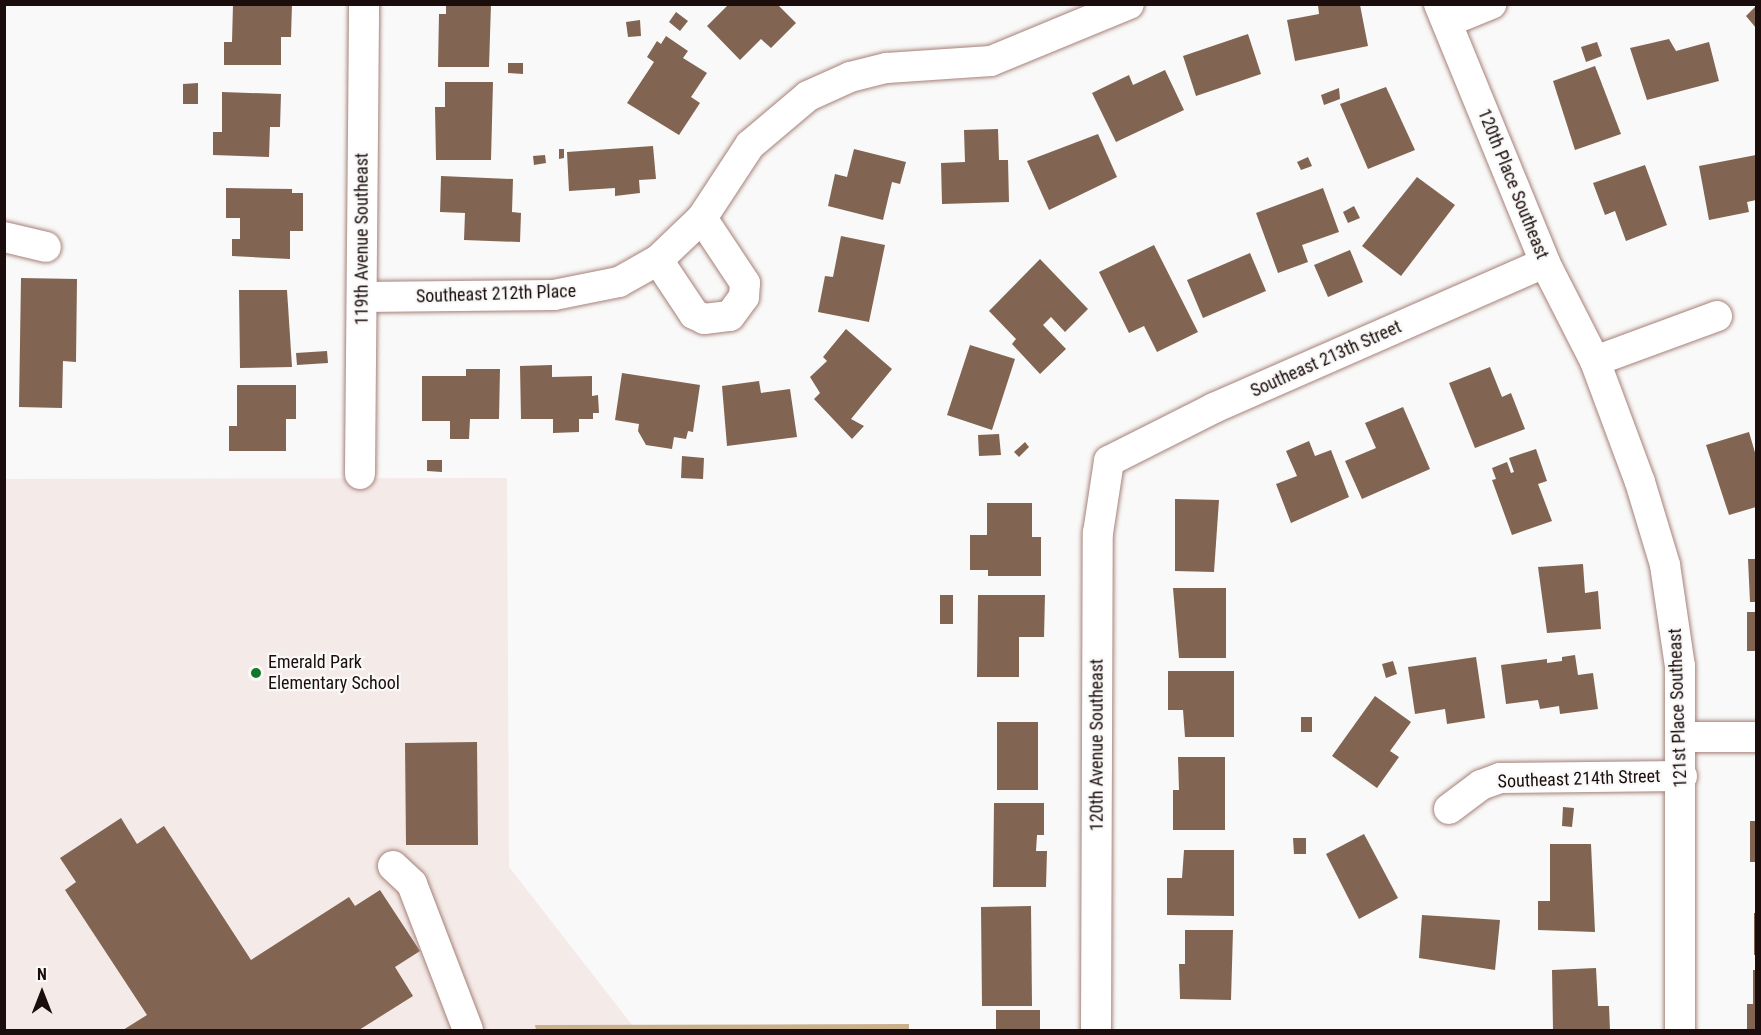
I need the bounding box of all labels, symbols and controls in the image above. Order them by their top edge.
street label: 120th Place Southeast [1473,106,1553,262]
street label: 119th Avenue Southeast [351,153,373,325]
street label: Southeast 212th Place [416,280,576,308]
street label: Southeast 213th Street [1247,316,1405,402]
street label: 121st Place Southeast [1664,628,1692,788]
place label: Emerald Park Elementary School [268,652,400,694]
street label: 120th Avenue Southeast [1086,659,1108,831]
marker: Emerald Park Elementary School [249,666,263,680]
street label: Southeast 214th Street [1497,765,1661,793]
north arrow [12,963,72,1023]
text: N [37,965,47,984]

